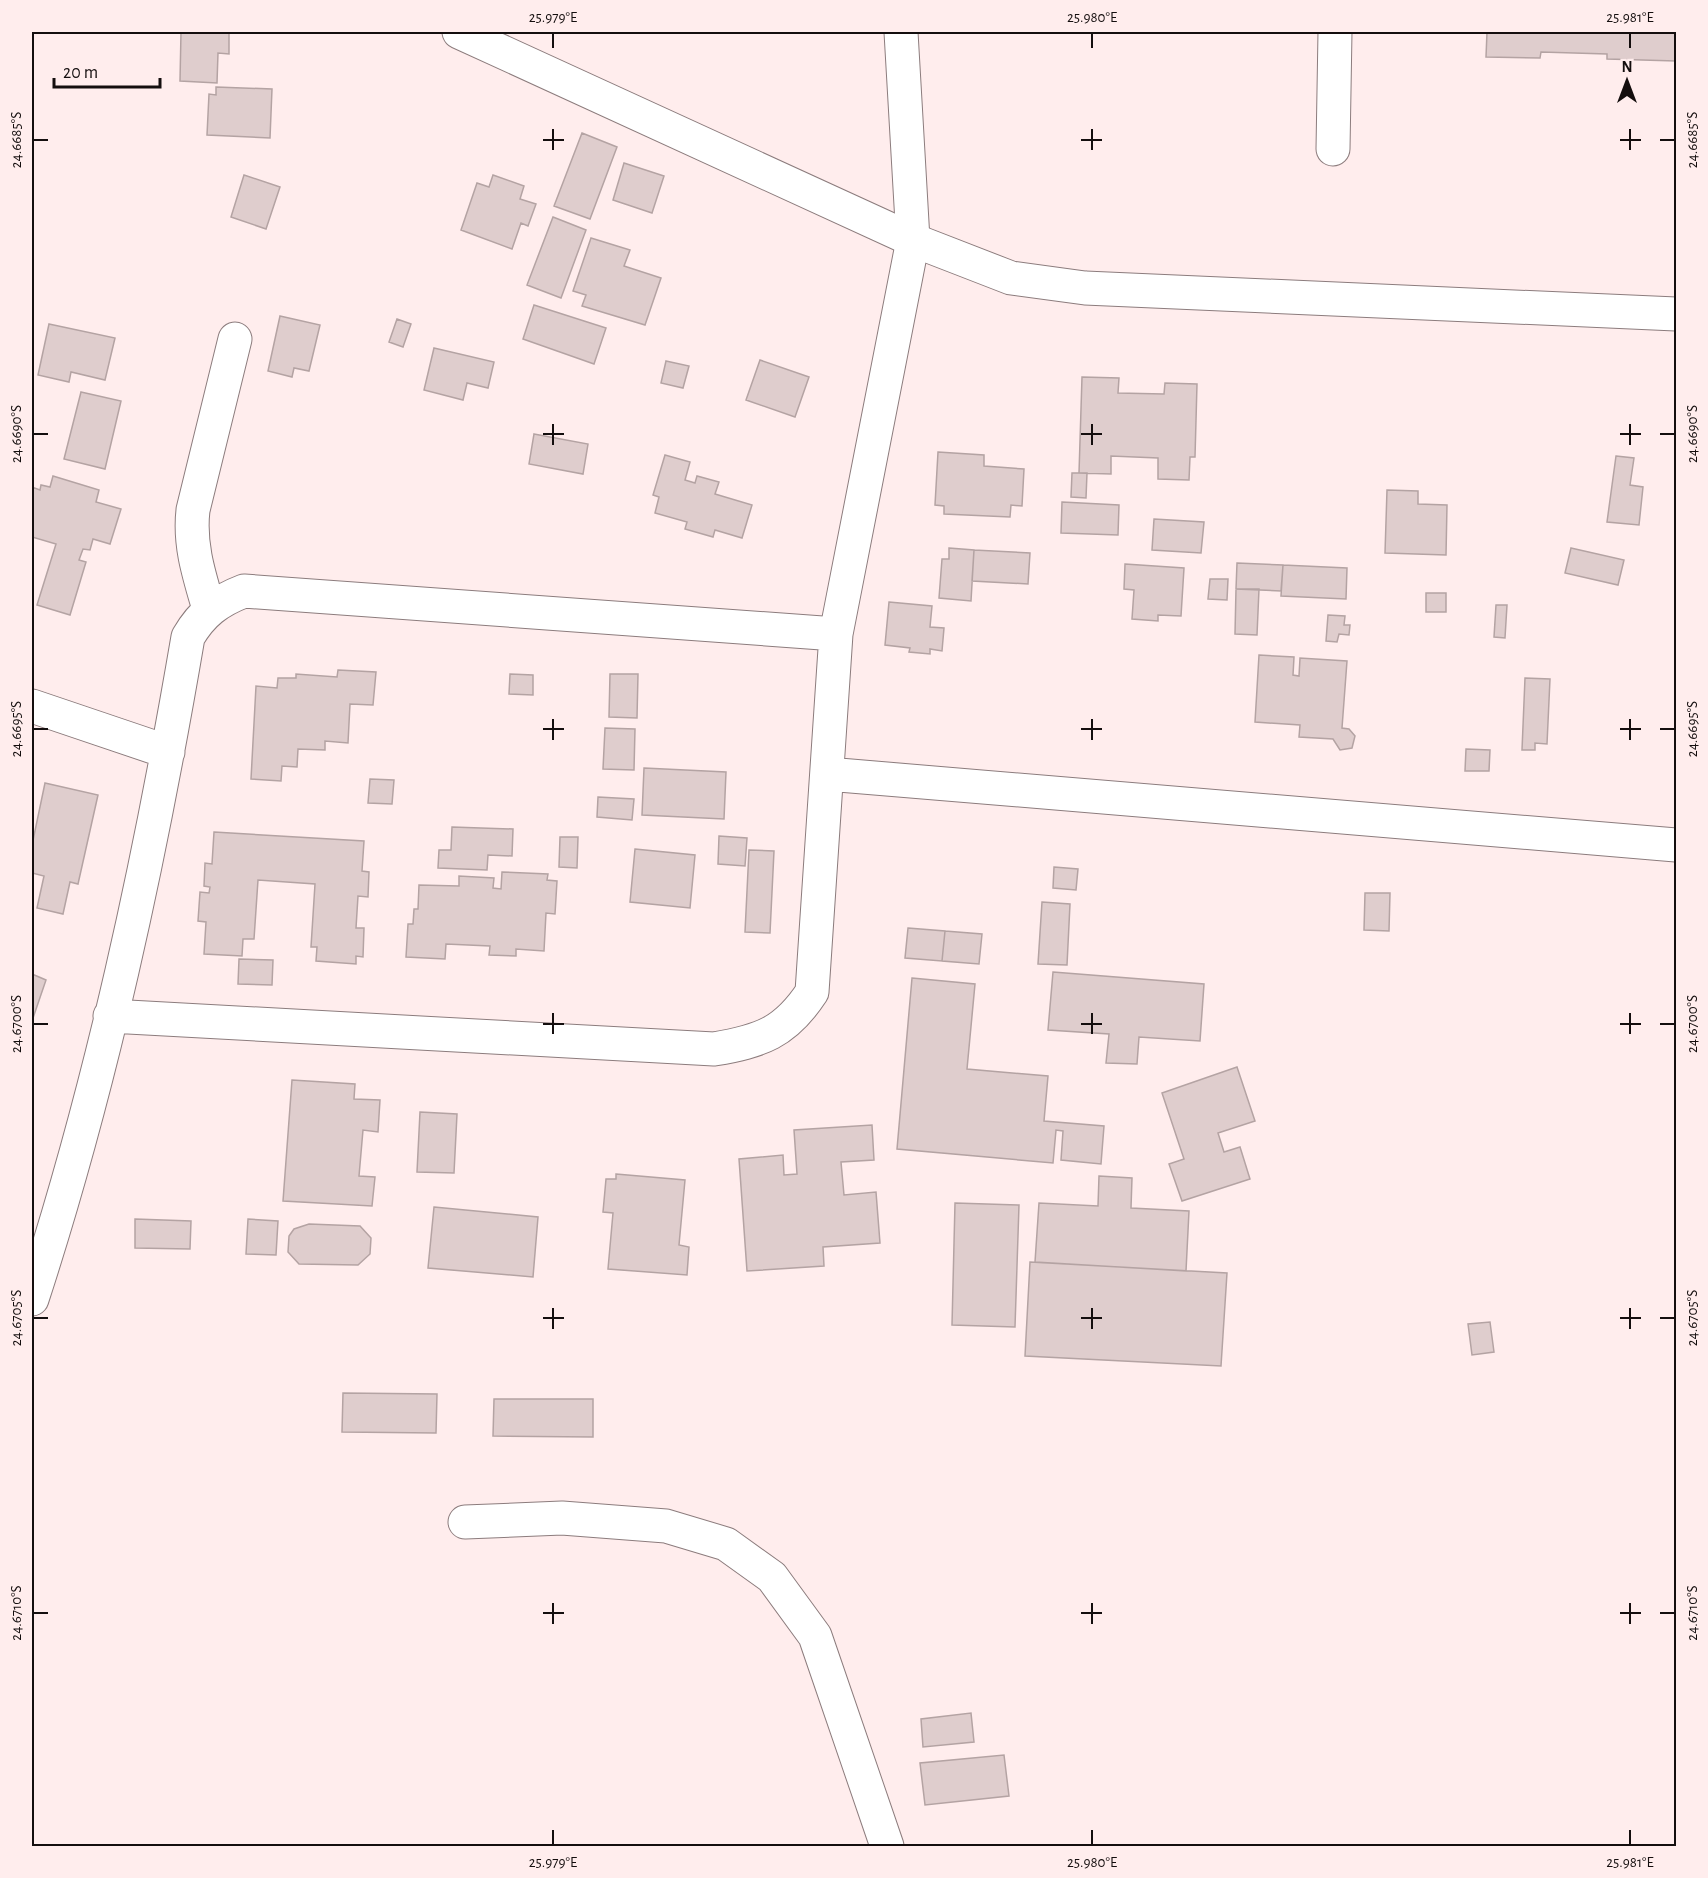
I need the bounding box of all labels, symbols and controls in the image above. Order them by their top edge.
text: 25.979°E [529,10,577,25]
text: 25.980°E [1067,10,1117,25]
text: 25.981°E [1606,10,1654,25]
scale bar [54,51,160,89]
north arrow [1597,51,1657,111]
text: N [1621,59,1633,75]
text: 20 m [63,64,98,82]
text: 24.6685°S [9,112,24,168]
text: 24.6685°S [1685,112,1700,168]
text: 24.6690°S [9,405,24,463]
text: 24.6690°S [1685,405,1700,463]
text: 24.6695°S [9,701,24,757]
text: 24.6695°S [1685,701,1700,757]
text: 24.6700°S [9,995,24,1053]
text: 24.6700°S [1685,995,1700,1053]
text: 24.6705°S [9,1290,24,1346]
text: 24.6705°S [1685,1290,1700,1346]
text: 24.6710°S [9,1585,24,1641]
text: 24.6710°S [1685,1585,1700,1641]
text: 25.979°E [529,1855,577,1870]
text: 25.980°E [1067,1855,1117,1870]
text: 25.981°E [1606,1855,1654,1870]

